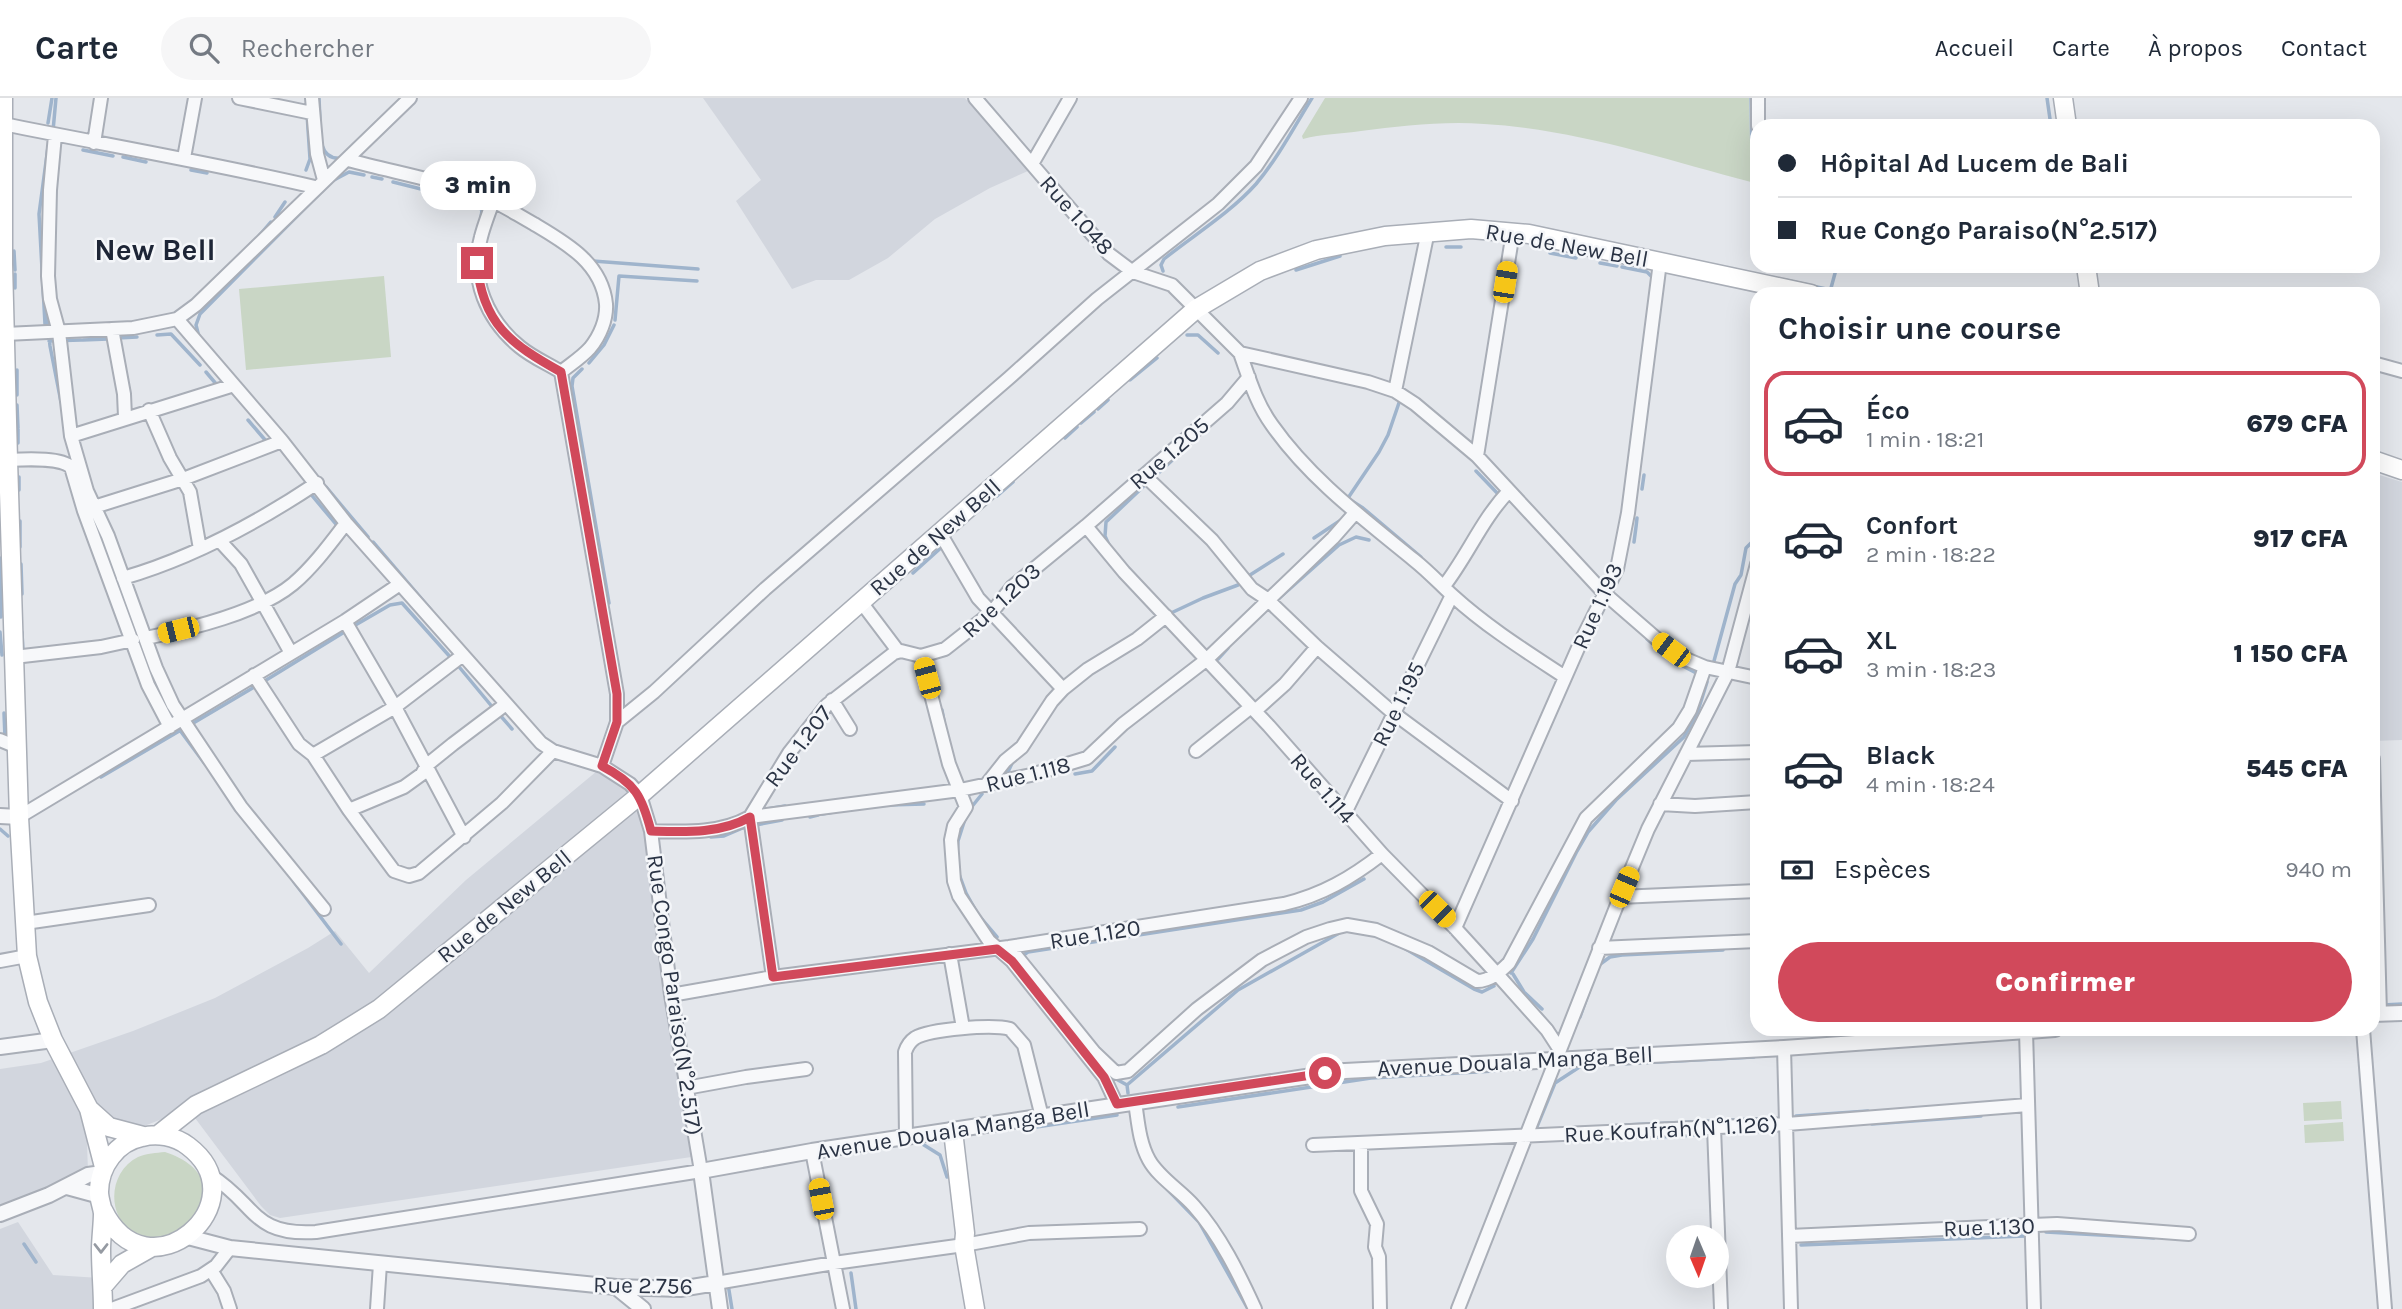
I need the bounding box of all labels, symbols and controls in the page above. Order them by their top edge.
search box [161,17,651,80]
text: Carte [35,29,119,67]
icon: search [185,29,223,67]
text: Rechercher [241,33,374,64]
text: Accueil [1935,34,2014,62]
text: Carte [2052,34,2110,62]
text: À propos [2148,34,2243,62]
text: Contact [2281,34,2367,62]
text: Hôpital Ad Lucem de Bali [1820,148,2129,179]
callout: 3 min [419,162,535,211]
street label: Rue 1.048 [1034,170,1119,261]
text: 3 min [445,172,511,199]
text: Rue Congo Paraiso(N°2.517) [1820,215,2158,246]
street label: Rue de New Bell [1483,218,1650,273]
district label: New Bell [94,232,216,268]
route end [461,247,493,279]
car [1492,260,1519,304]
text: Choisir une course [1778,310,2061,347]
icon: car [1782,392,1845,455]
text: Éco [1866,395,1910,426]
text: 679 CFA [2246,408,2348,439]
street label: Rue 1.205 [1124,411,1215,495]
text: 1 min · 18:21 [1866,426,1984,453]
street label: Rue de New Bell [864,473,1006,602]
icon: car [1782,507,1845,570]
text: Confort [1866,510,1958,541]
text: 917 CFA [2253,523,2348,554]
text: 2 min · 18:22 [1866,541,1996,568]
street label: Rue 1.203 [956,557,1046,644]
street label: Rue 1.193 [1567,559,1628,654]
car [156,615,201,645]
icon: car [1782,622,1845,685]
text: XL [1866,625,1897,656]
car [1648,629,1695,671]
text: 1 150 CFA [2233,638,2348,669]
car [912,655,943,701]
text: 3 min · 18:23 [1866,656,1996,683]
street label: Rue 1.195 [1366,657,1431,751]
street label: Rue 1.207 [759,700,838,792]
icon: car [1782,737,1845,800]
text: Black [1866,740,1935,771]
street label: Rue 1.114 [1285,747,1361,829]
street label: Rue 1.118 [983,751,1073,798]
text: 545 CFA [2246,753,2348,784]
text: 4 min · 18:24 [1866,771,1995,798]
street label: Rue de New Bell [432,844,577,969]
icon: cash [1778,851,1816,889]
street label: Rue Congo Paraiso(N°2.517) [641,853,708,1137]
text: Espèces [1834,854,1931,885]
text: 940 m [2285,856,2352,883]
car [1607,864,1642,910]
car [1415,887,1460,931]
street label: Rue 1.120 [1048,914,1142,955]
button: Confirmer [1778,942,2352,1022]
street label: Avenue Douala Manga Bell [1376,1041,1654,1082]
route start [1309,1057,1341,1089]
street label: Avenue Douala Manga Bell [815,1096,1092,1165]
street label: Rue Koufrah(N°1.126) [1563,1110,1779,1149]
car [807,1176,836,1222]
street label: Rue 1.130 [1943,1212,2035,1243]
north arrow [1666,1225,1729,1288]
map controls [1666,1225,1729,1288]
one-way arrow [93,1243,109,1254]
street label: Rue 2.756 [593,1271,693,1300]

